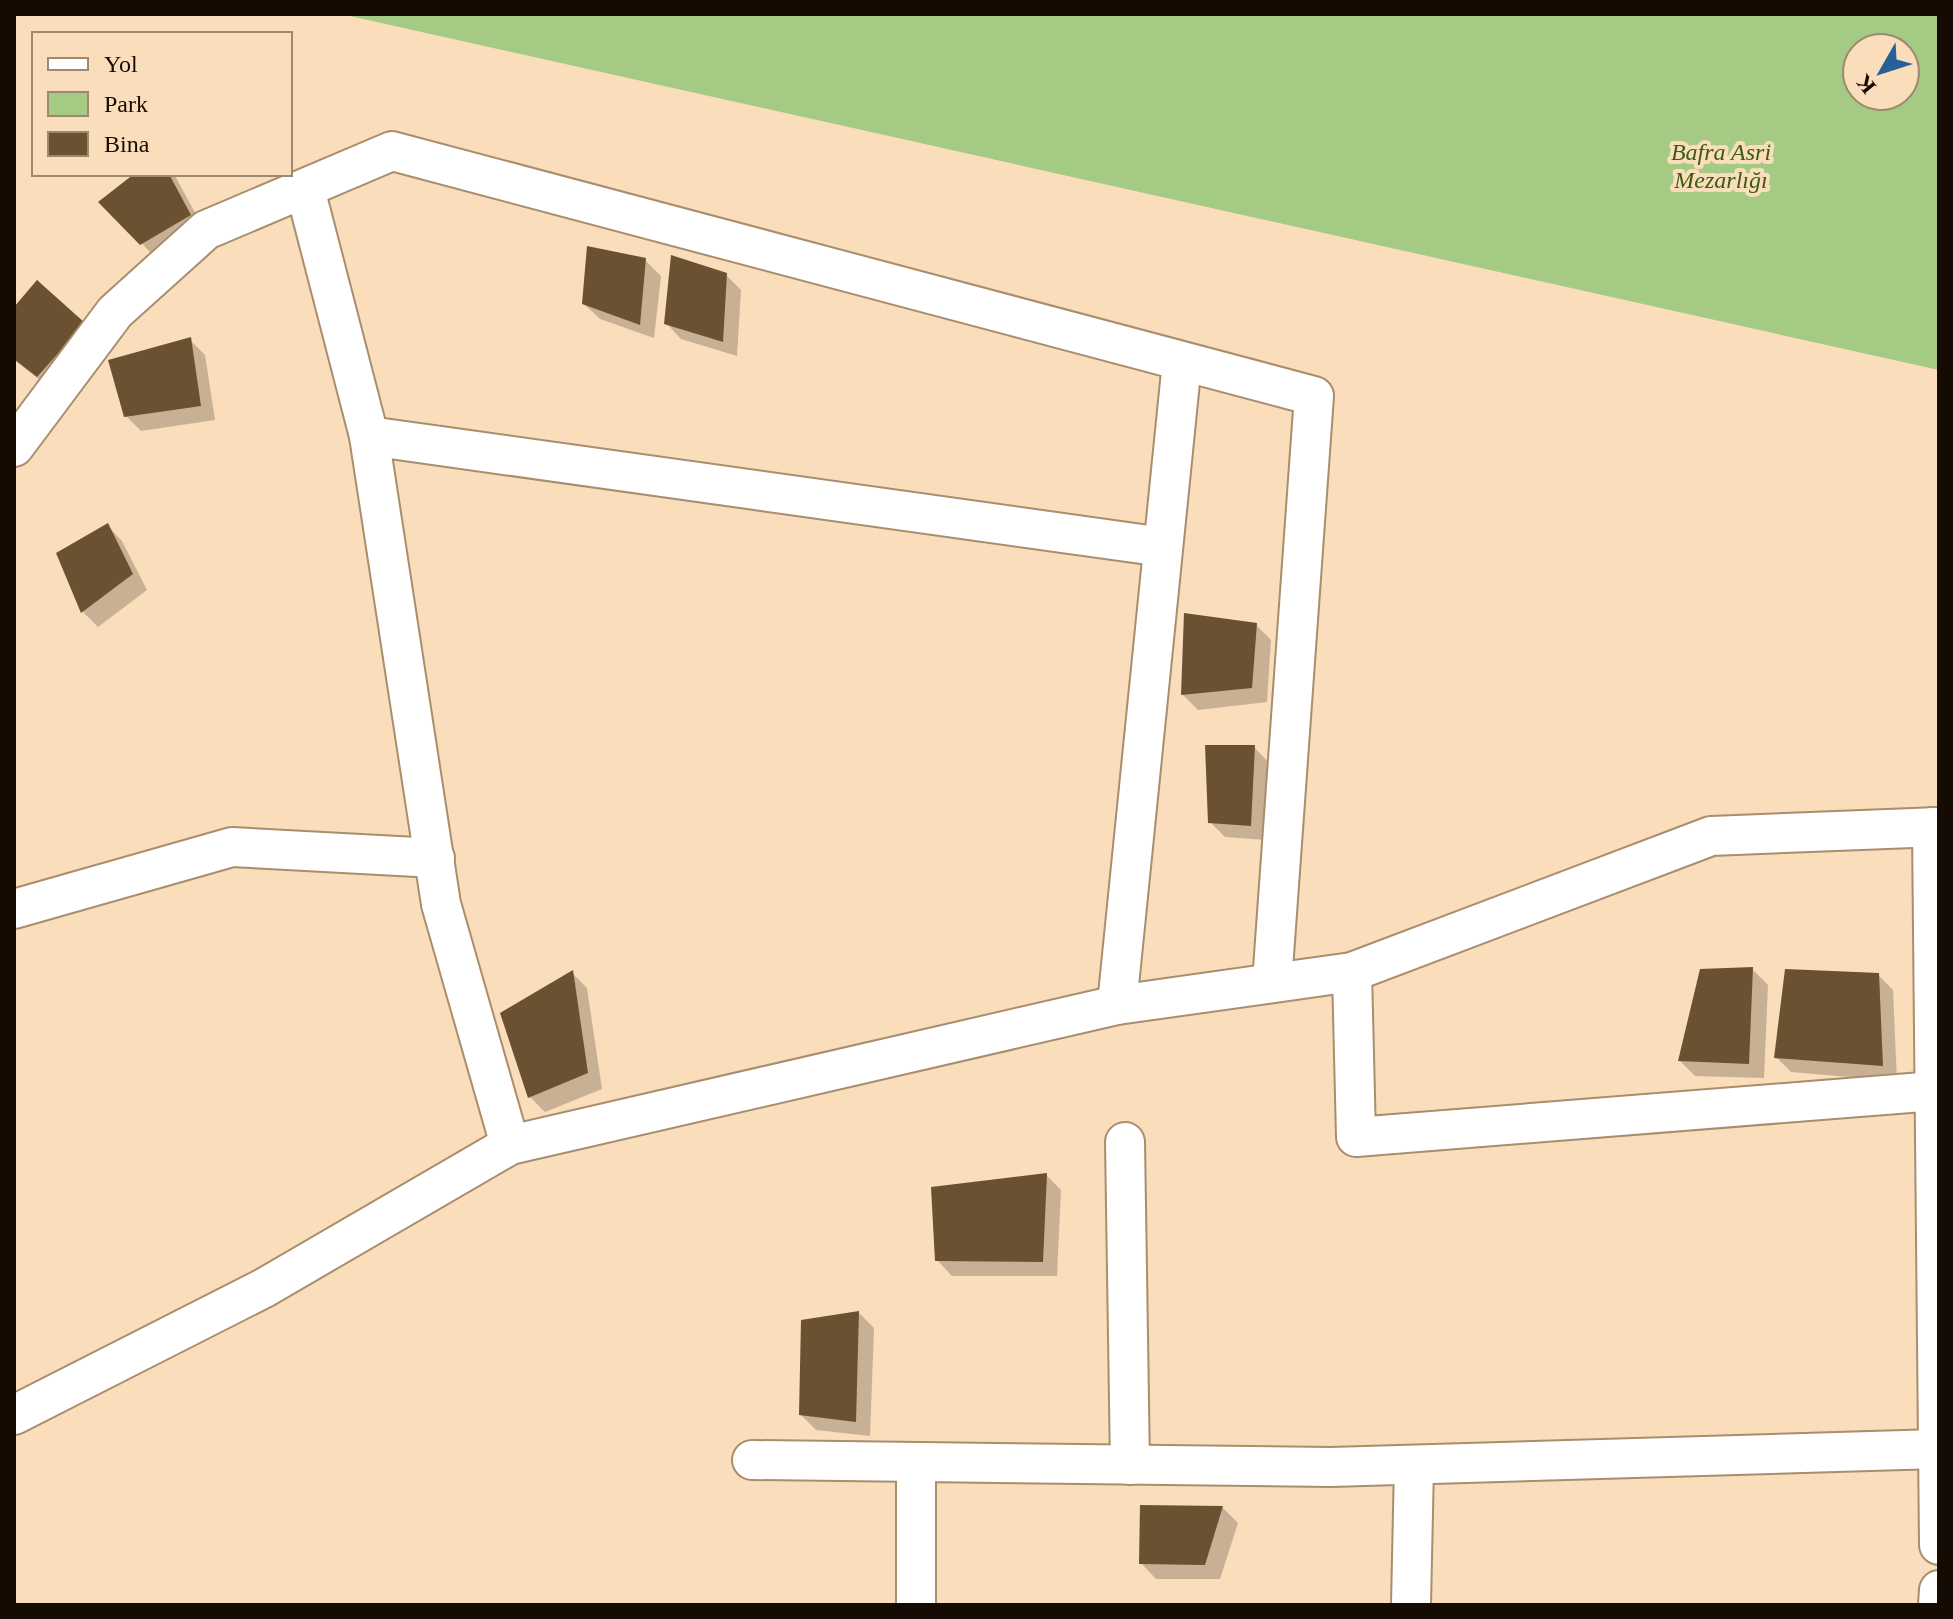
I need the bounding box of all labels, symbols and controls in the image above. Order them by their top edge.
legend [32,32,292,176]
north arrow [1841,32,1921,112]
text: Yol [104,51,138,77]
text: K [1851,70,1881,99]
text: Park [104,91,148,117]
text: Bina [104,131,150,157]
park label: Bafra Asri Mezarlığı [1671,139,1771,193]

